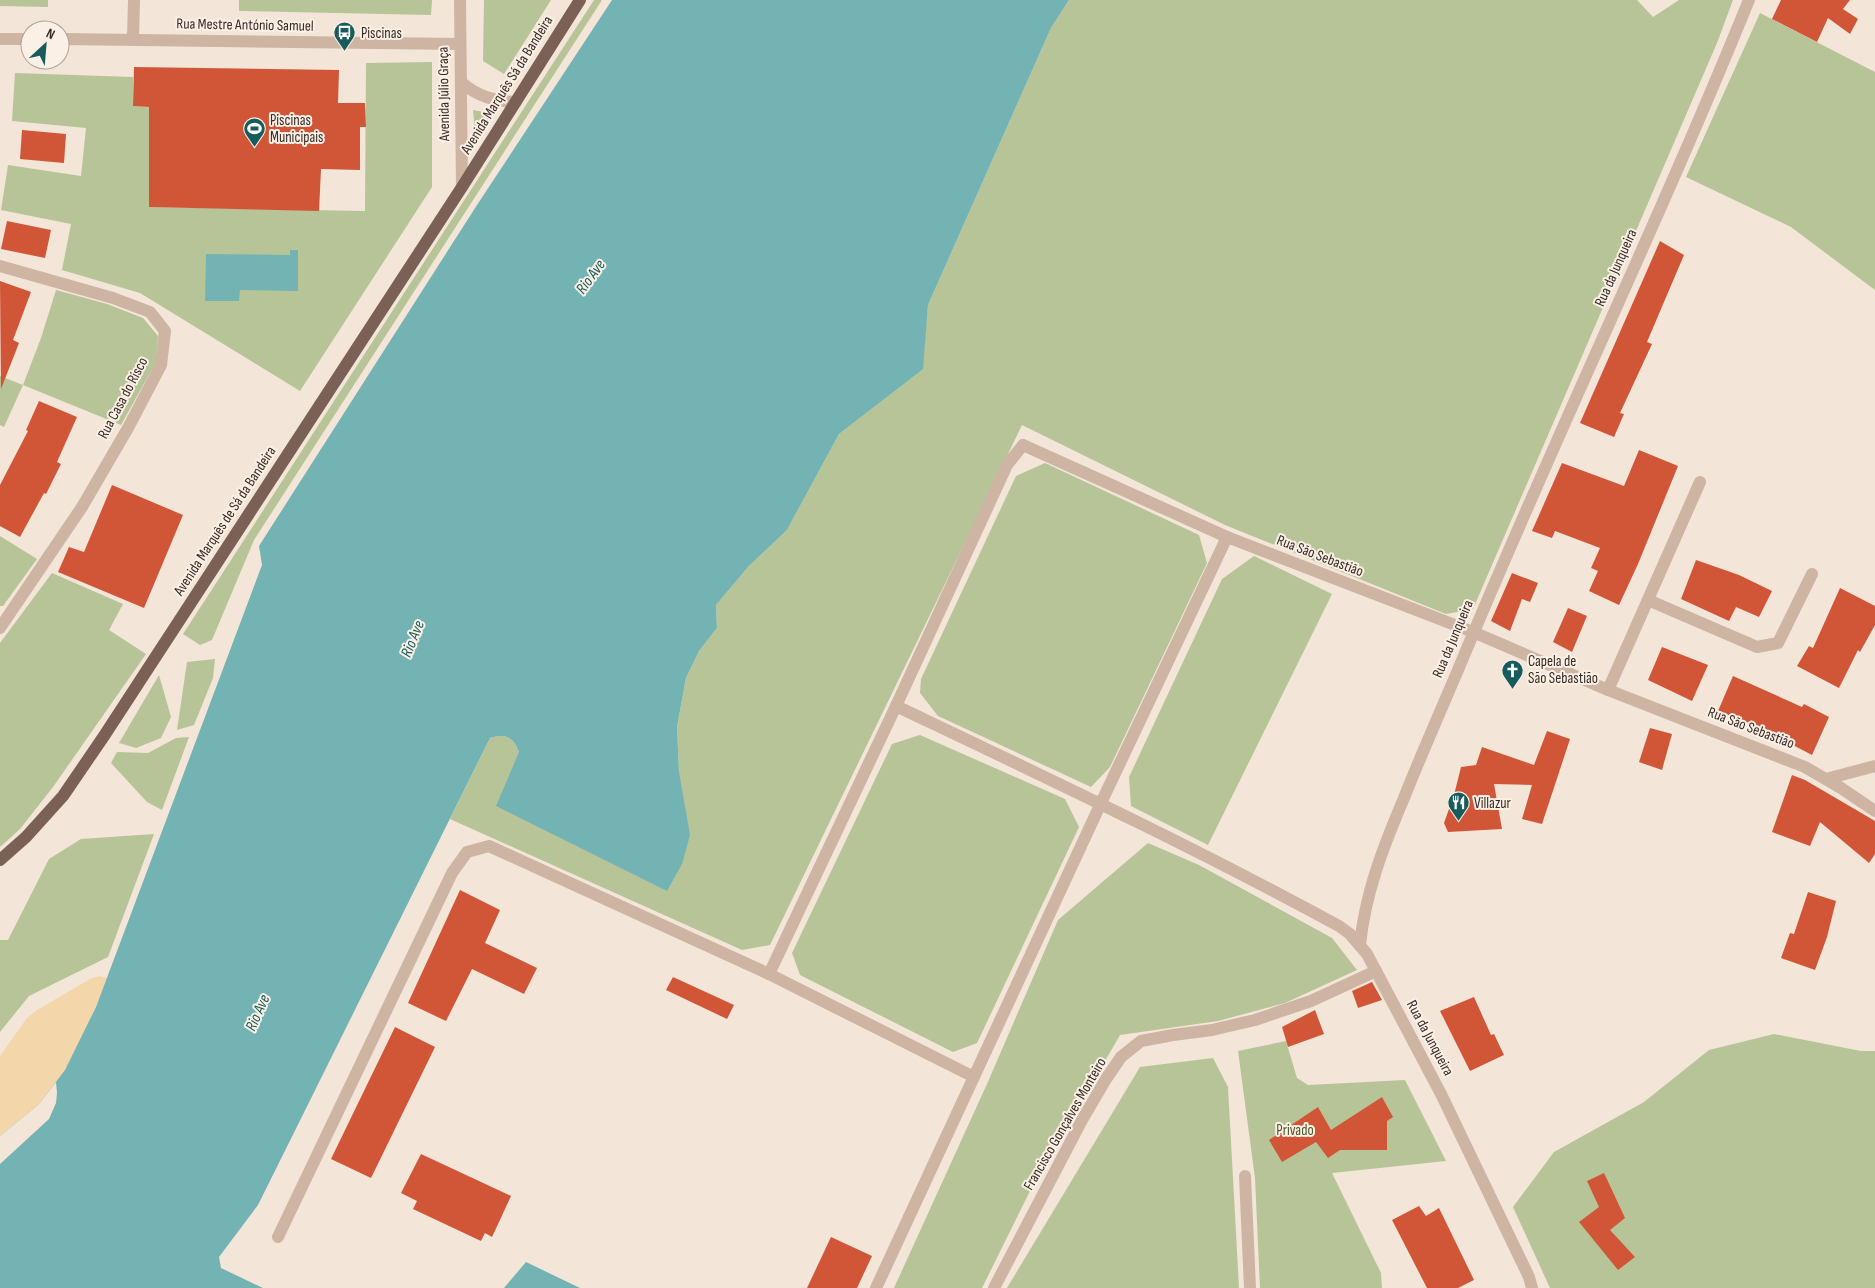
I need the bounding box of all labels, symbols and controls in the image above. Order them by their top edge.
street label: Avenida Marquês Sá da Bandeira [456,12,557,159]
street label: Rua Mestre António Samuel [176,14,314,36]
north arrow [20,20,70,70]
bus stop icon: Piscinas [333,21,357,52]
text: N [43,24,58,43]
place label: Piscinas [361,24,402,43]
street label: Avenida Júlio Graça [434,46,454,142]
place label: Piscinas Municipais [270,111,323,147]
sports icon: Piscinas Municipais [242,117,266,148]
street label: Rua da Junqueira [1590,226,1642,310]
water label: Rio Ave [572,256,610,298]
street label: Rua Casa do Risco [94,354,152,442]
street label: Avenida Marquês de Sá da Bandeira [169,443,281,600]
street label: Rua São Sebastião [1274,531,1366,581]
street label: Rua da Junqueira [1428,597,1478,681]
water label: Rio Ave [397,618,429,660]
place label: Capela de São Sebastião [1528,652,1598,688]
church icon: Capela de São Sebastião [1500,658,1524,689]
street label: Rua São Sebastião [1705,703,1797,753]
restaurant icon: Villazur [1446,791,1470,822]
place label: Villazur [1474,794,1512,813]
water label: Rio Ave [242,992,274,1034]
street label: Rua da Junqueira [1402,997,1458,1079]
street label: Francisco Gonçalves Monteiro [1019,1054,1111,1194]
park label: Privado [1276,1121,1314,1140]

